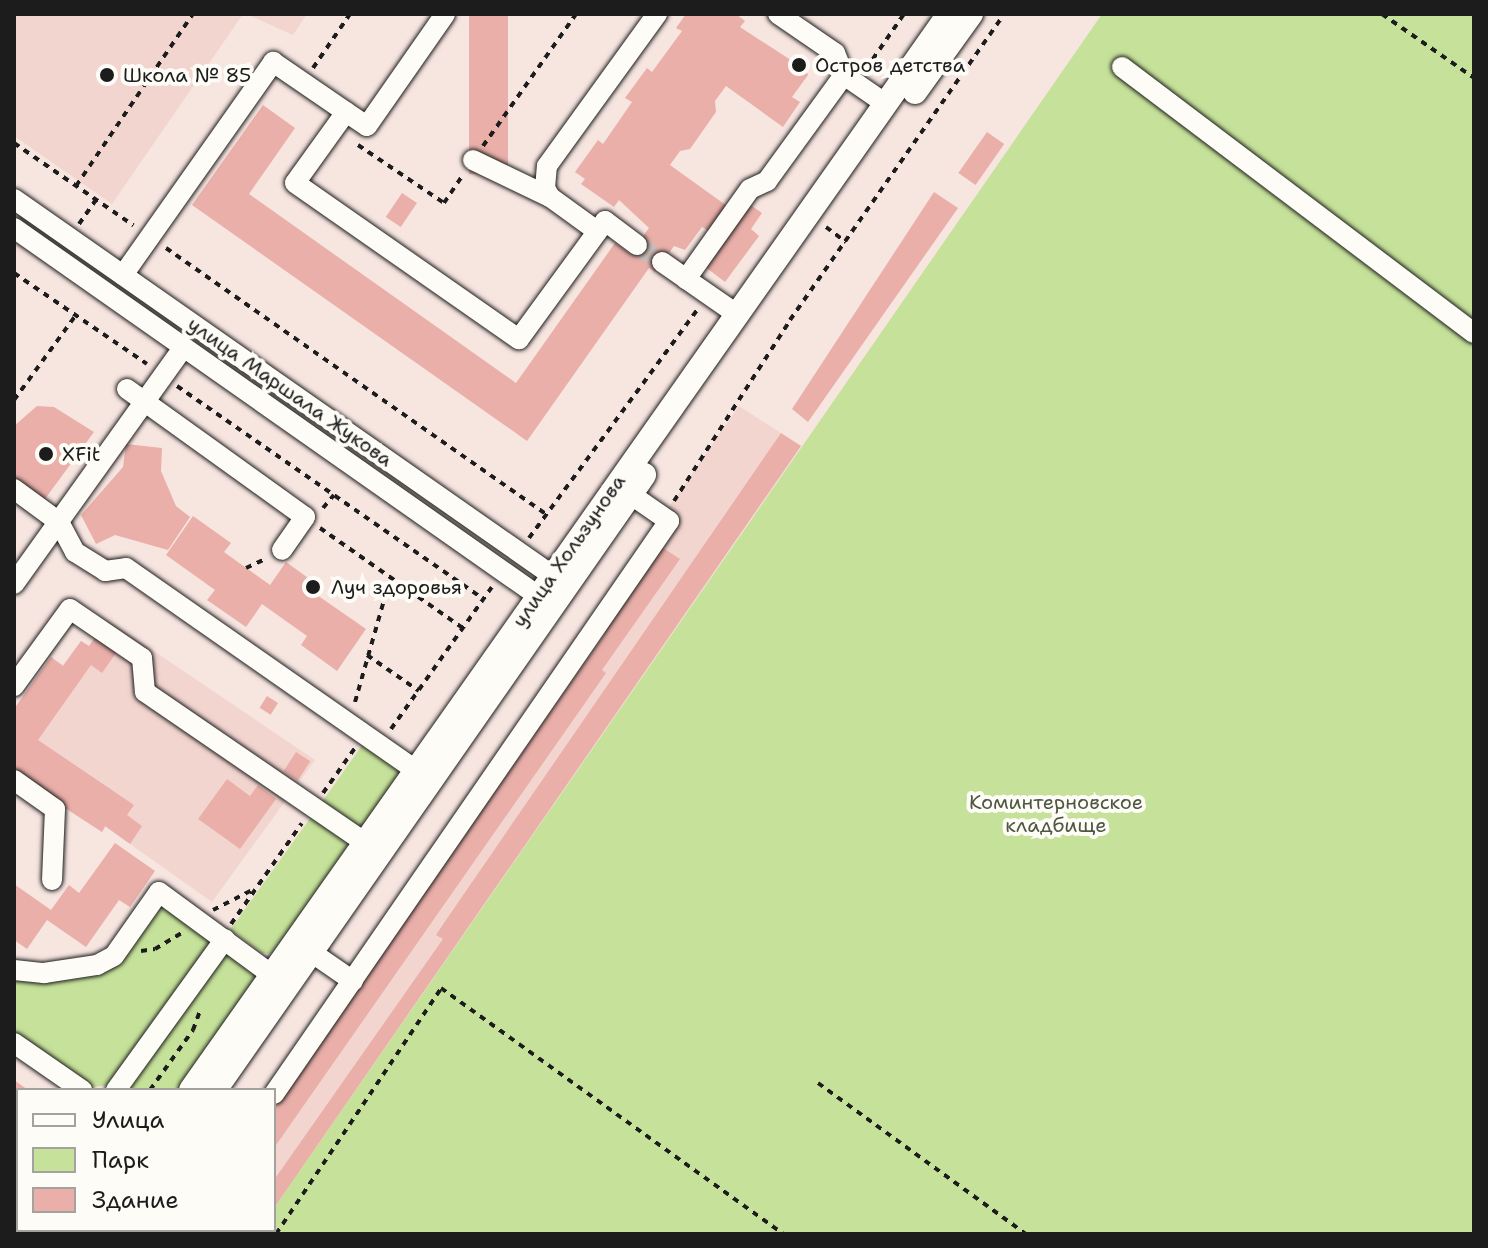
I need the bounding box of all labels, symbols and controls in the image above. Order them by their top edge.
place label: Остров детства [815,53,965,77]
marker: Остров детства [790,56,808,74]
place label: Школа № 85 [123,63,251,87]
marker: Школа № 85 [98,66,116,84]
street label: улица Маршала Жукова [183,312,397,472]
place label: XFit [62,442,101,466]
marker: XFit [37,445,55,463]
street label: улица Хользунова [507,470,631,632]
place label: Луч здоровья [331,575,462,599]
marker: Луч здоровья [302,576,324,598]
park label: Коминтерновское кладбище [969,791,1143,838]
legend [16,1088,276,1232]
text: Улица [92,1104,165,1136]
text: Парк [92,1144,149,1176]
text: Здание [92,1184,179,1216]

